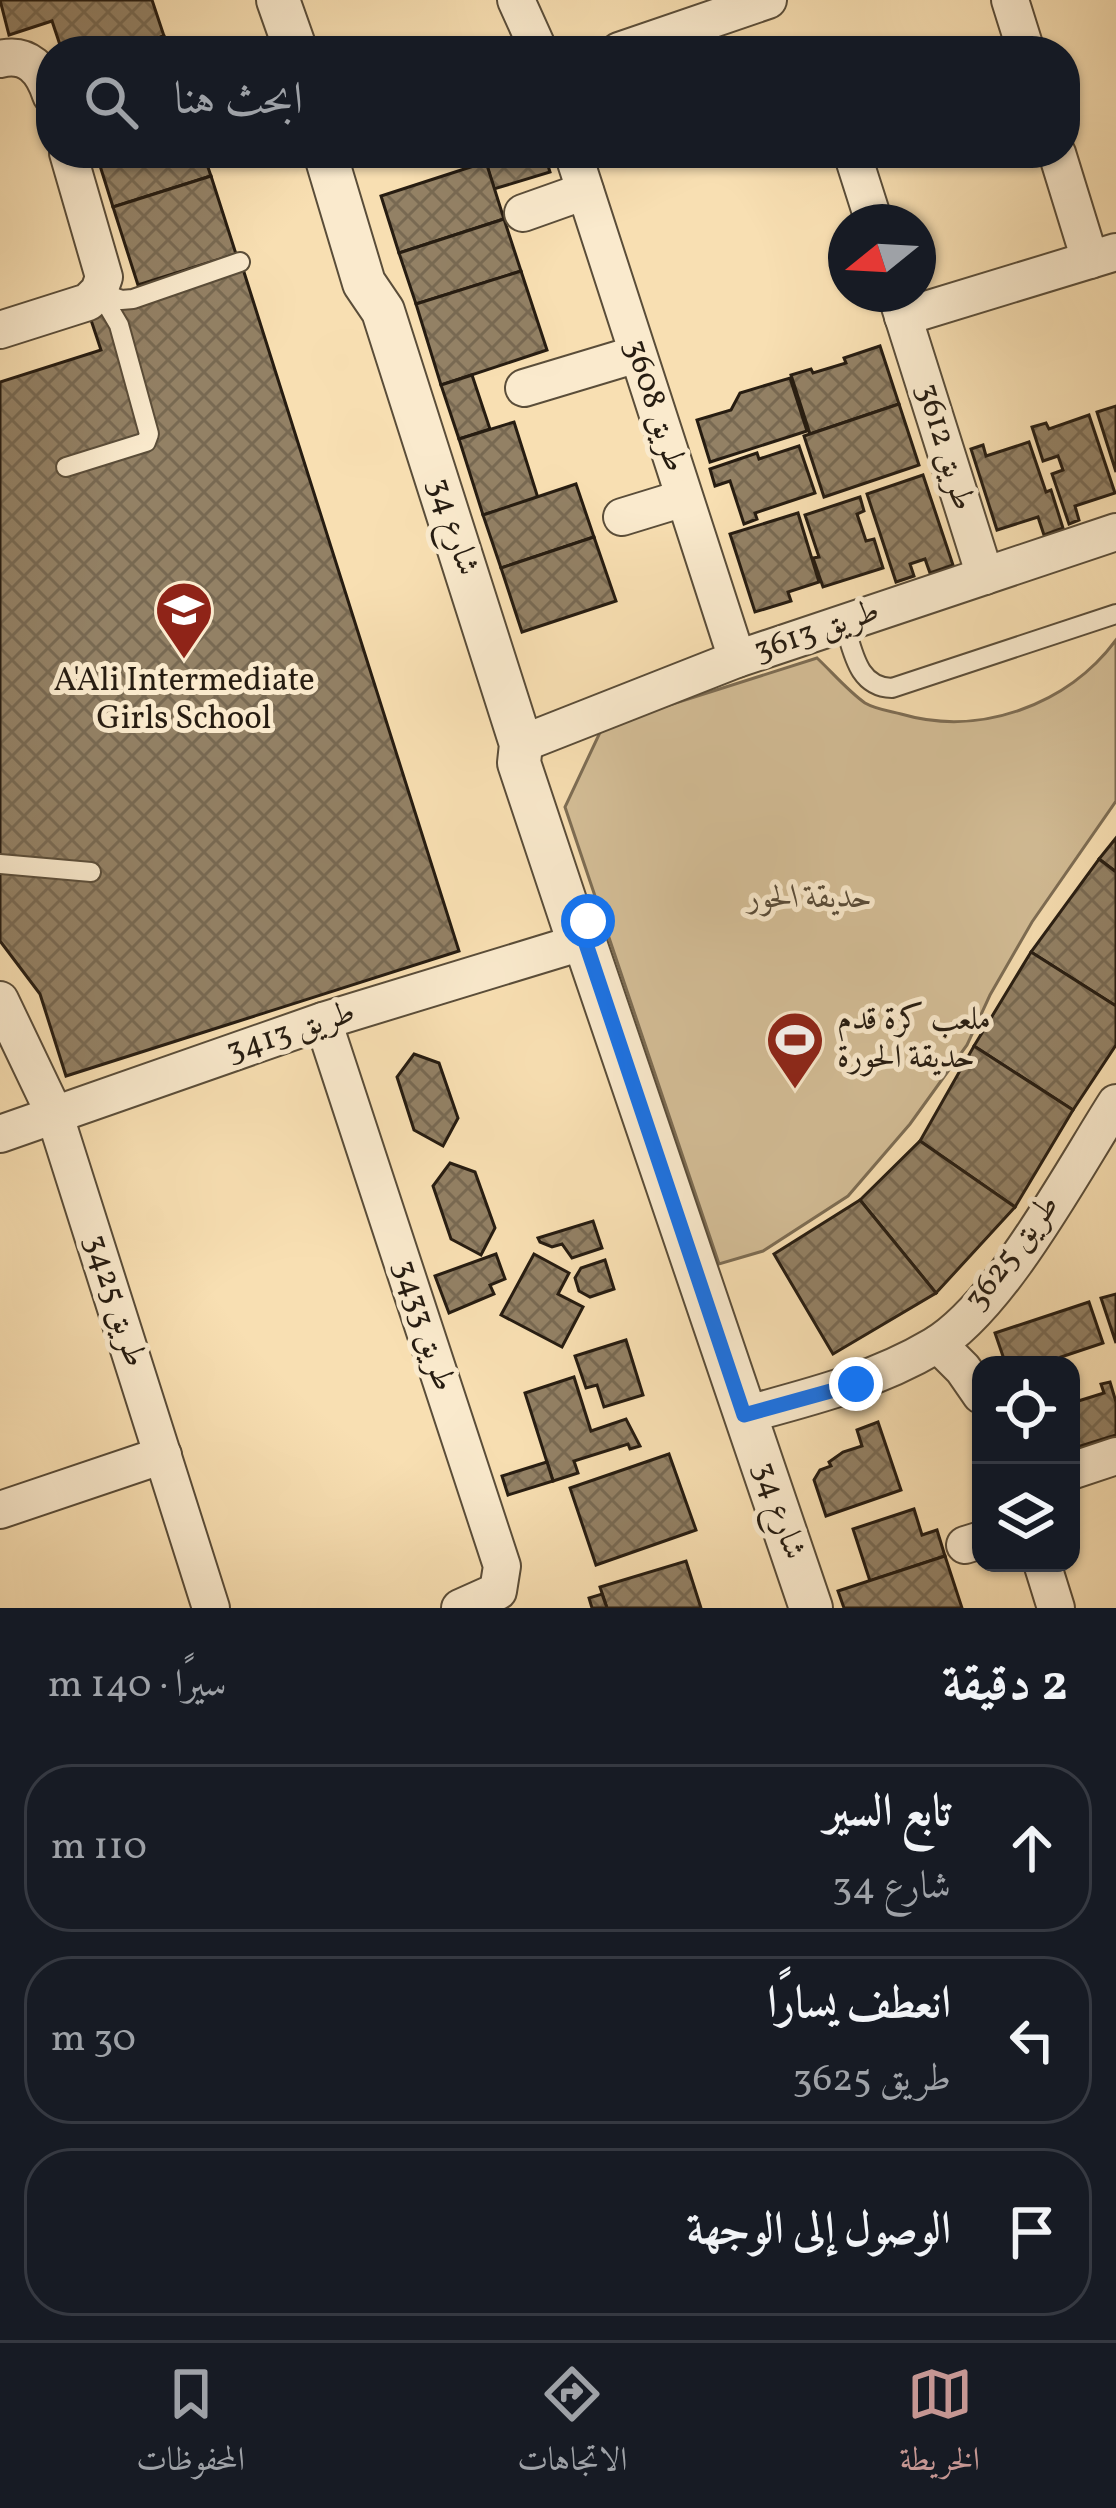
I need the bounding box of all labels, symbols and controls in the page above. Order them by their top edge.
search box [36,36,1080,168]
icon: search [78,69,144,135]
text: ابحث هنا [174,70,303,133]
north arrow [828,204,936,312]
street label: طريق 3608 [611,334,697,478]
street label: طريق 3612 [903,378,985,516]
street label: شارع 34 [413,472,489,583]
school or university icon: A'Ali Intermediate Girls School [153,579,215,661]
street label: طريق 3613 [748,589,886,675]
place label: A'Ali Intermediate Girls School [53,659,315,743]
park label: حديقة الحور [745,876,873,922]
route start [561,894,615,948]
street label: طريق 3413 [220,991,362,1075]
place label: ملعب كرة قدم حديقة الحورة [837,998,991,1082]
sports icon: ملعب كرة قدم حديقة الحورة [764,1009,826,1091]
street label: طريق 3625 [954,1186,1072,1320]
street label: طريق 3425 [71,1229,157,1373]
street label: طريق 3433 [380,1254,466,1398]
map controls [972,1356,1080,1572]
button: locate [972,1356,1080,1464]
route end [829,1357,883,1411]
street label: شارع 34 [738,1456,816,1567]
button: layers [972,1464,1080,1572]
text: 2 دقيقة [942,1650,1068,1721]
text: سيرًا · 140 m [48,1659,227,1713]
text: تابع السير [825,1782,951,1845]
icon: ahead [999,1815,1065,1881]
text: 110 m [51,1821,147,1875]
text: شارع 34 [832,1861,951,1915]
text: انعطف يسارًا [767,1974,951,2037]
icon: left [999,2007,1065,2073]
text: 30 m [51,2013,136,2067]
text: طريق 3625 [792,2053,951,2107]
icon: arrive [999,2199,1065,2265]
text: الوصول إلى الوجهة [686,2200,951,2263]
tab: المحفوظات [136,2361,245,2491]
tab: الاتجاهات [517,2361,627,2491]
tab: الخريطة [900,2361,980,2491]

